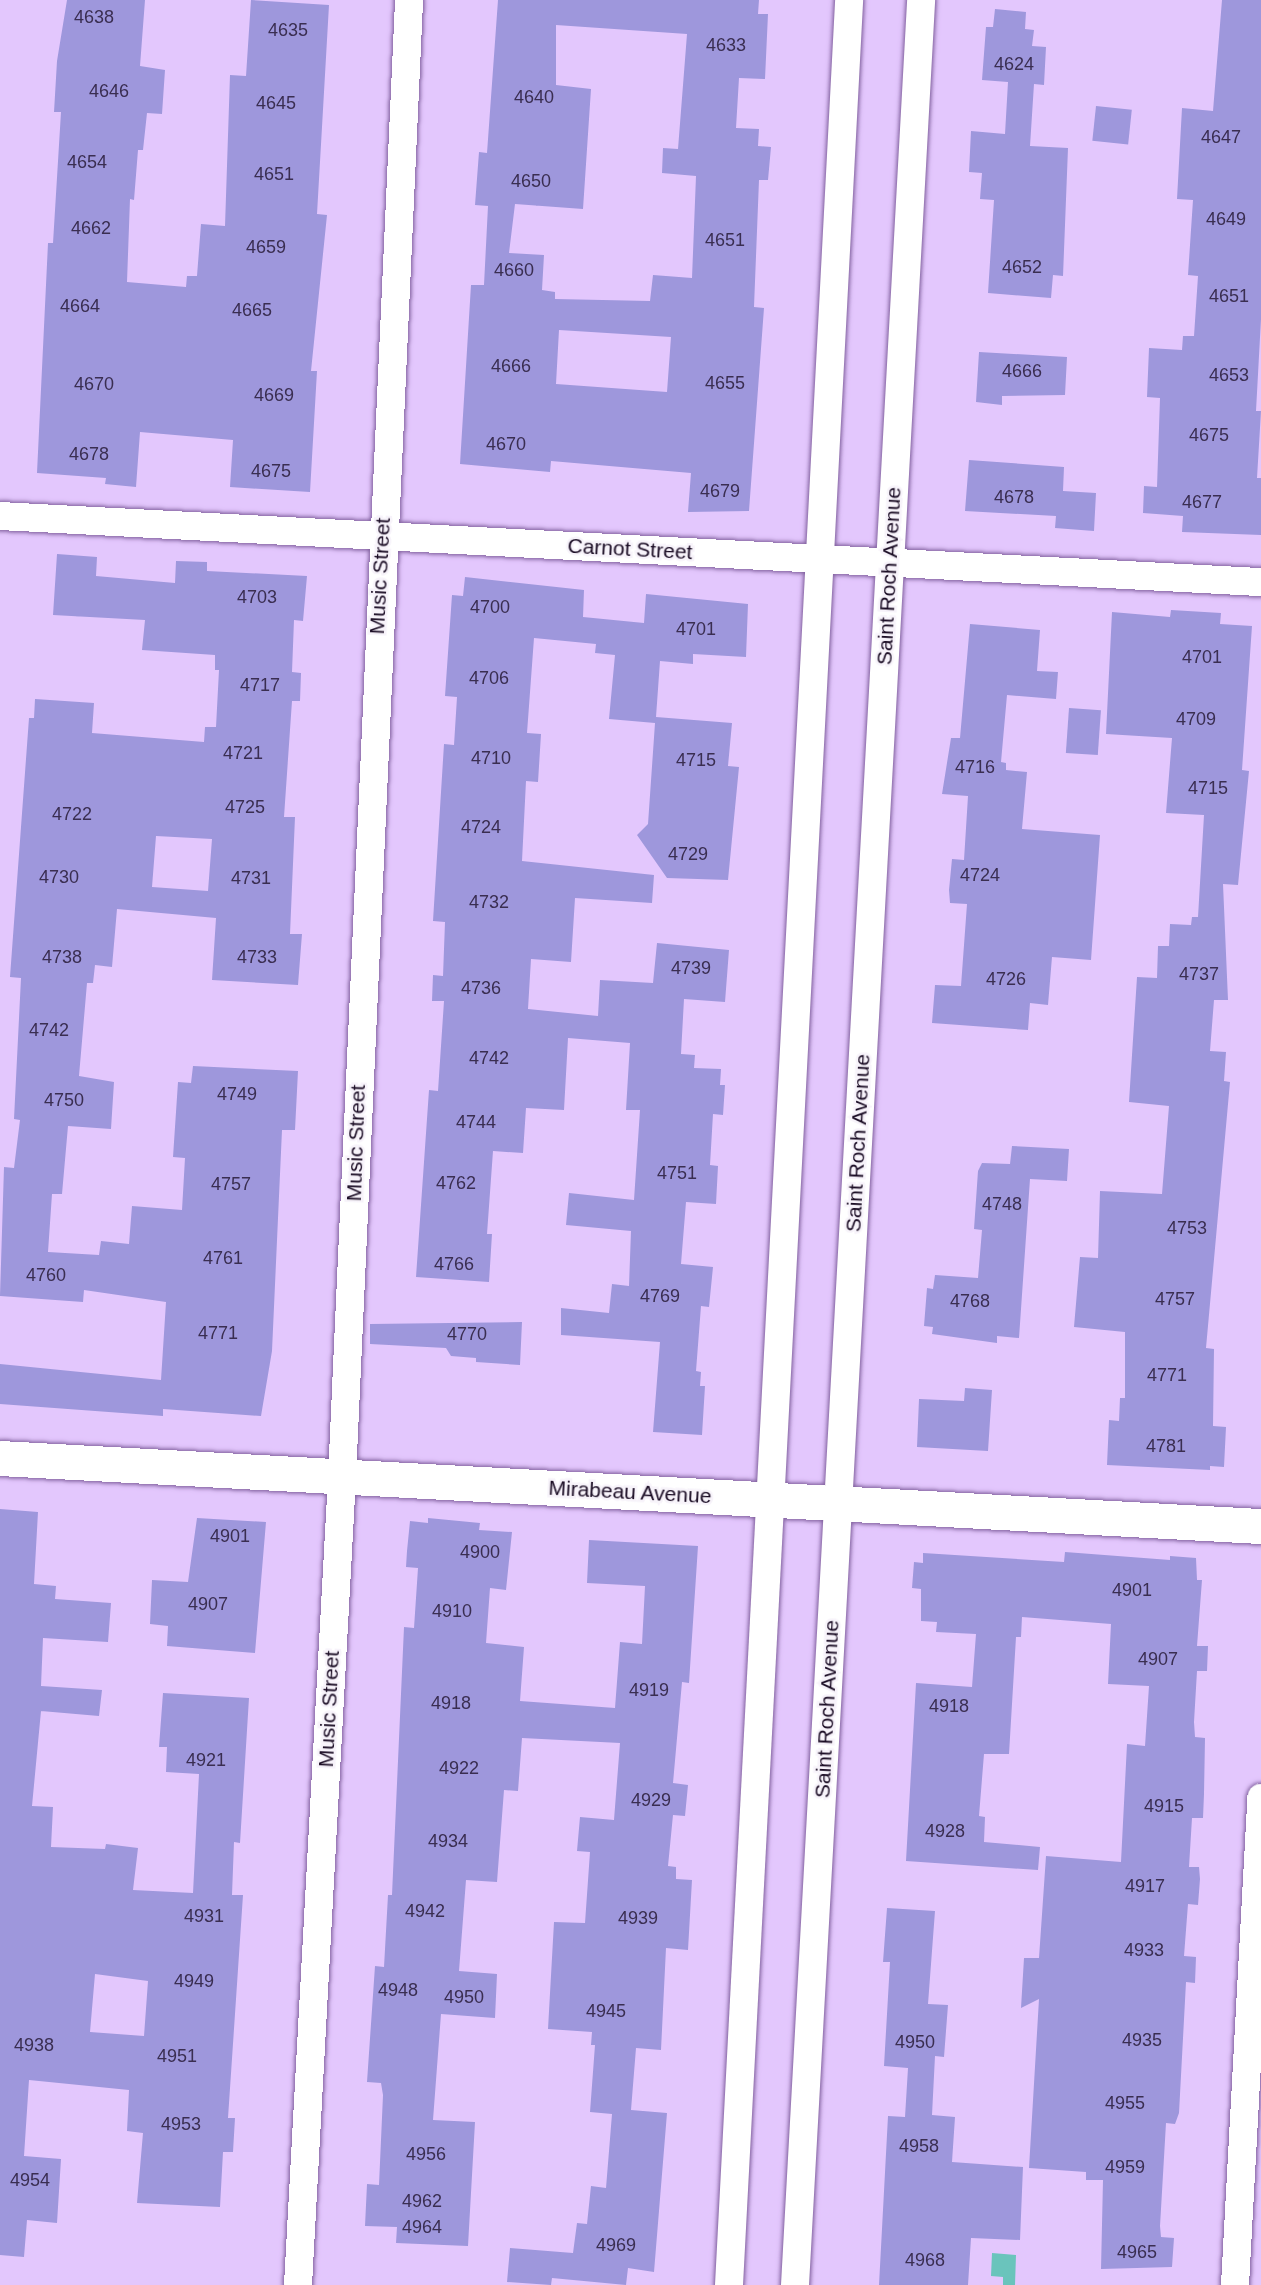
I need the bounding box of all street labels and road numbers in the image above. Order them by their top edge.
street label: Saint Roch Avenue [872,486,906,666]
street label: Music Street [364,517,396,635]
street label: Carnot Street [567,533,693,565]
street label: Saint Roch Avenue [841,1053,875,1233]
street label: Music Street [341,1084,371,1202]
street label: Mirabeau Avenue [547,1475,713,1509]
street label: Saint Roch Avenue [810,1619,844,1799]
street label: Music Street [313,1650,345,1768]

